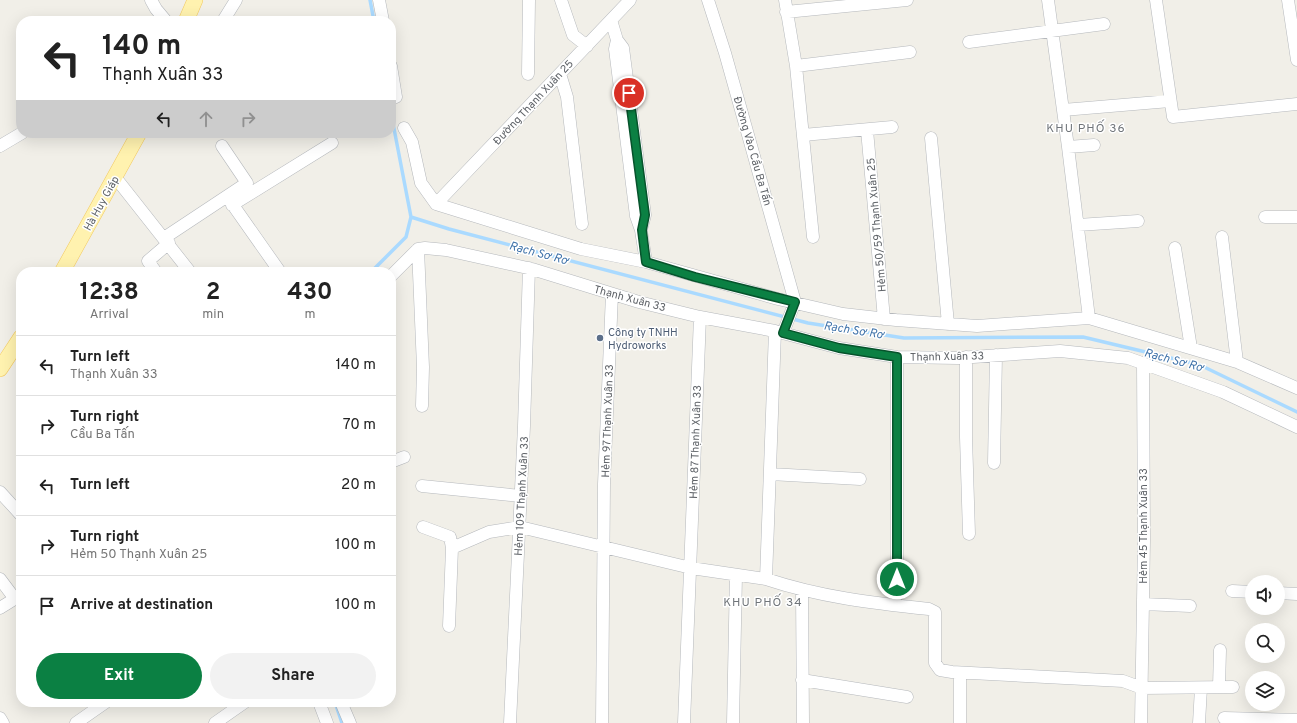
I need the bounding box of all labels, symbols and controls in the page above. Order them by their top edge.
text: 140 m [102,29,181,65]
icon: left [36,32,88,84]
street label: Đường Thạnh Xuân 25 [491,57,577,148]
text: Thạnh Xuân 33 [102,64,223,87]
pin [612,76,646,110]
icon: arrive [618,82,640,104]
street label: Đường Vào Cầu Ba Tấn [730,95,774,208]
icon: left [153,108,175,130]
icon: ahead [195,108,217,130]
icon: right [237,108,259,130]
district label: KHU PHỐ 36 [1046,119,1126,137]
street label: Hẻm 50/59 Thạnh Xuân 25 [864,157,890,293]
street label: Hà Huy Giáp [81,174,123,233]
water label: Rạch Sơ Rơ [507,238,571,270]
text: 12:38 [79,278,139,308]
text: 2 [206,278,221,308]
text: 430 [287,278,333,308]
street label: Thạnh Xuân 33 [592,283,667,315]
text: Arrival [90,307,129,323]
text: min [202,307,224,323]
text: m [304,307,315,323]
water label: Rạch Sơ Rơ [822,318,886,344]
place label: Công ty TNHH Hydroworks [608,326,678,353]
marker: Công ty TNHH Hydroworks [595,333,605,343]
water label: Rạch Sơ Rơ [1142,345,1206,377]
text: Turn left [70,348,130,367]
street label: Thạnh Xuân 33 [910,349,984,365]
icon: left [36,355,58,377]
text: 140 m [336,356,376,375]
street label: Hẻm 97 Thạnh Xuân 33 [599,364,617,478]
text: Thạnh Xuân 33 [70,367,158,383]
street label: Hẻm 87 Thạnh Xuân 33 [687,385,705,499]
text: Turn right [70,408,139,427]
icon: right [36,415,58,437]
text: 70 m [343,416,376,435]
text: Cầu Ba Tấn [70,427,135,443]
street label: Hẻm 109 Thạnh Xuân 33 [512,436,532,556]
street label: Hẻm 45 Thạnh Xuân 33 [1137,468,1151,584]
icon: left [36,475,58,497]
text: Turn left [70,476,130,495]
text: 20 m [341,476,376,495]
text: Turn right [70,528,139,547]
icon: right [36,535,58,557]
text: 100 m [335,536,376,555]
text: Hẻm 50 Thạnh Xuân 25 [70,547,207,563]
position arrow [876,558,918,600]
map controls [1245,575,1285,711]
button: sound [1245,575,1285,615]
district label: KHU PHỐ 34 [723,593,803,611]
icon: arrive [36,595,58,617]
text: Arrive at destination [70,596,213,615]
text: 100 m [335,596,376,615]
button: search [1245,623,1285,663]
button: Exit [36,653,202,699]
button: Share [210,653,376,699]
button: layers [1245,671,1285,711]

